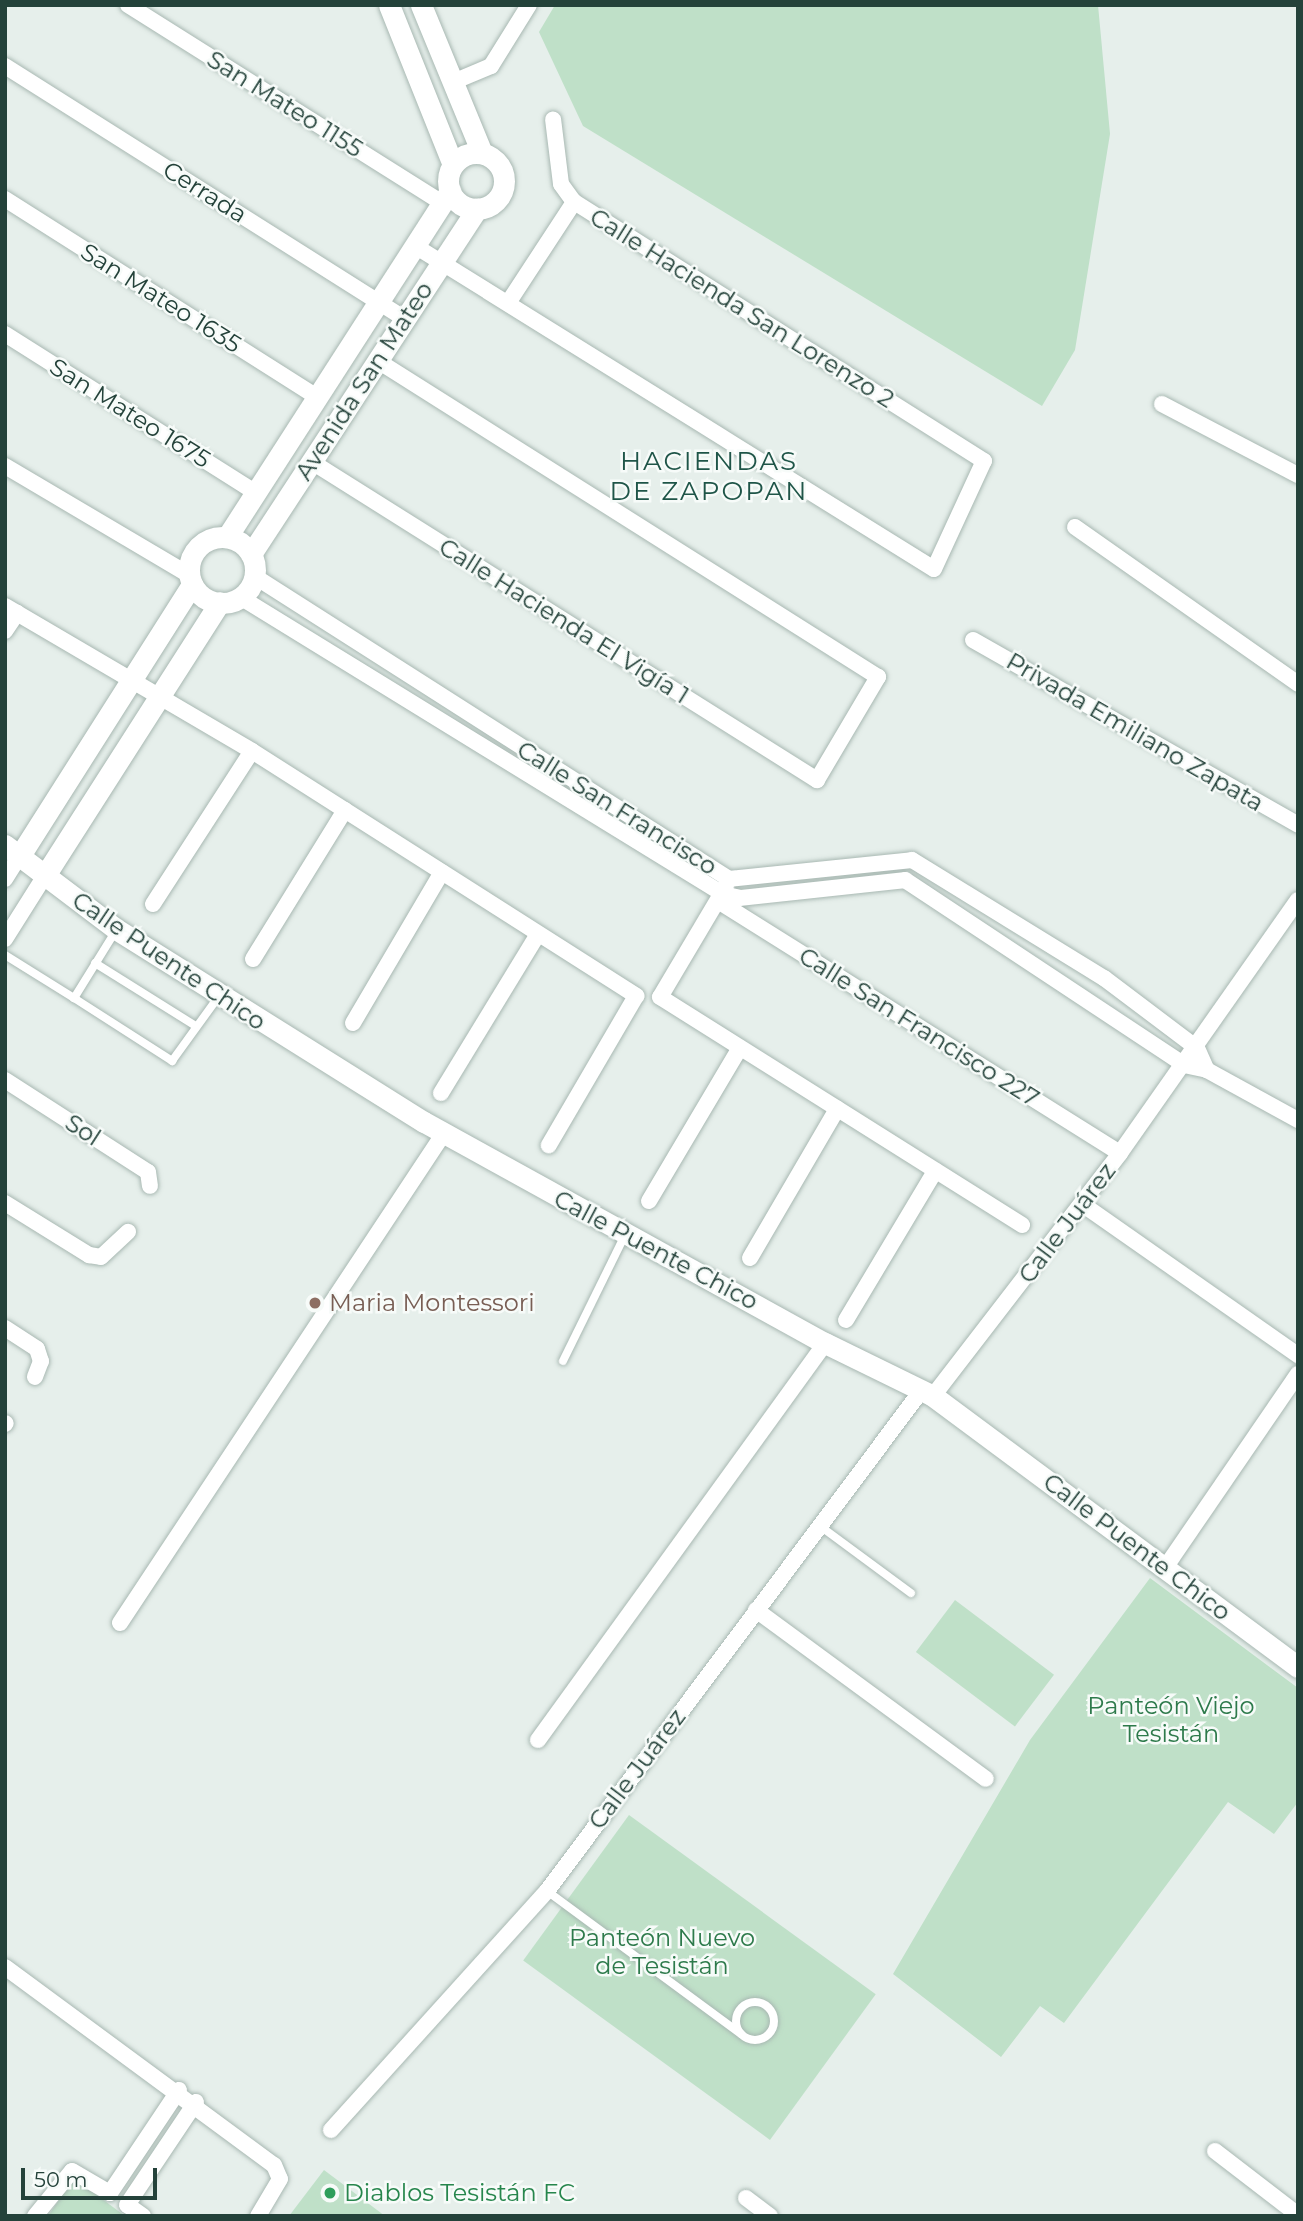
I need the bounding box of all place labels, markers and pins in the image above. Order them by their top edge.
place label: Maria Montessori [329,1289,535,1317]
marker: Maria Montessori [307,1295,323,1311]
place label: Diablos Tesistán FC [344,2179,575,2207]
marker: Diablos Tesistán FC [322,2185,338,2201]

